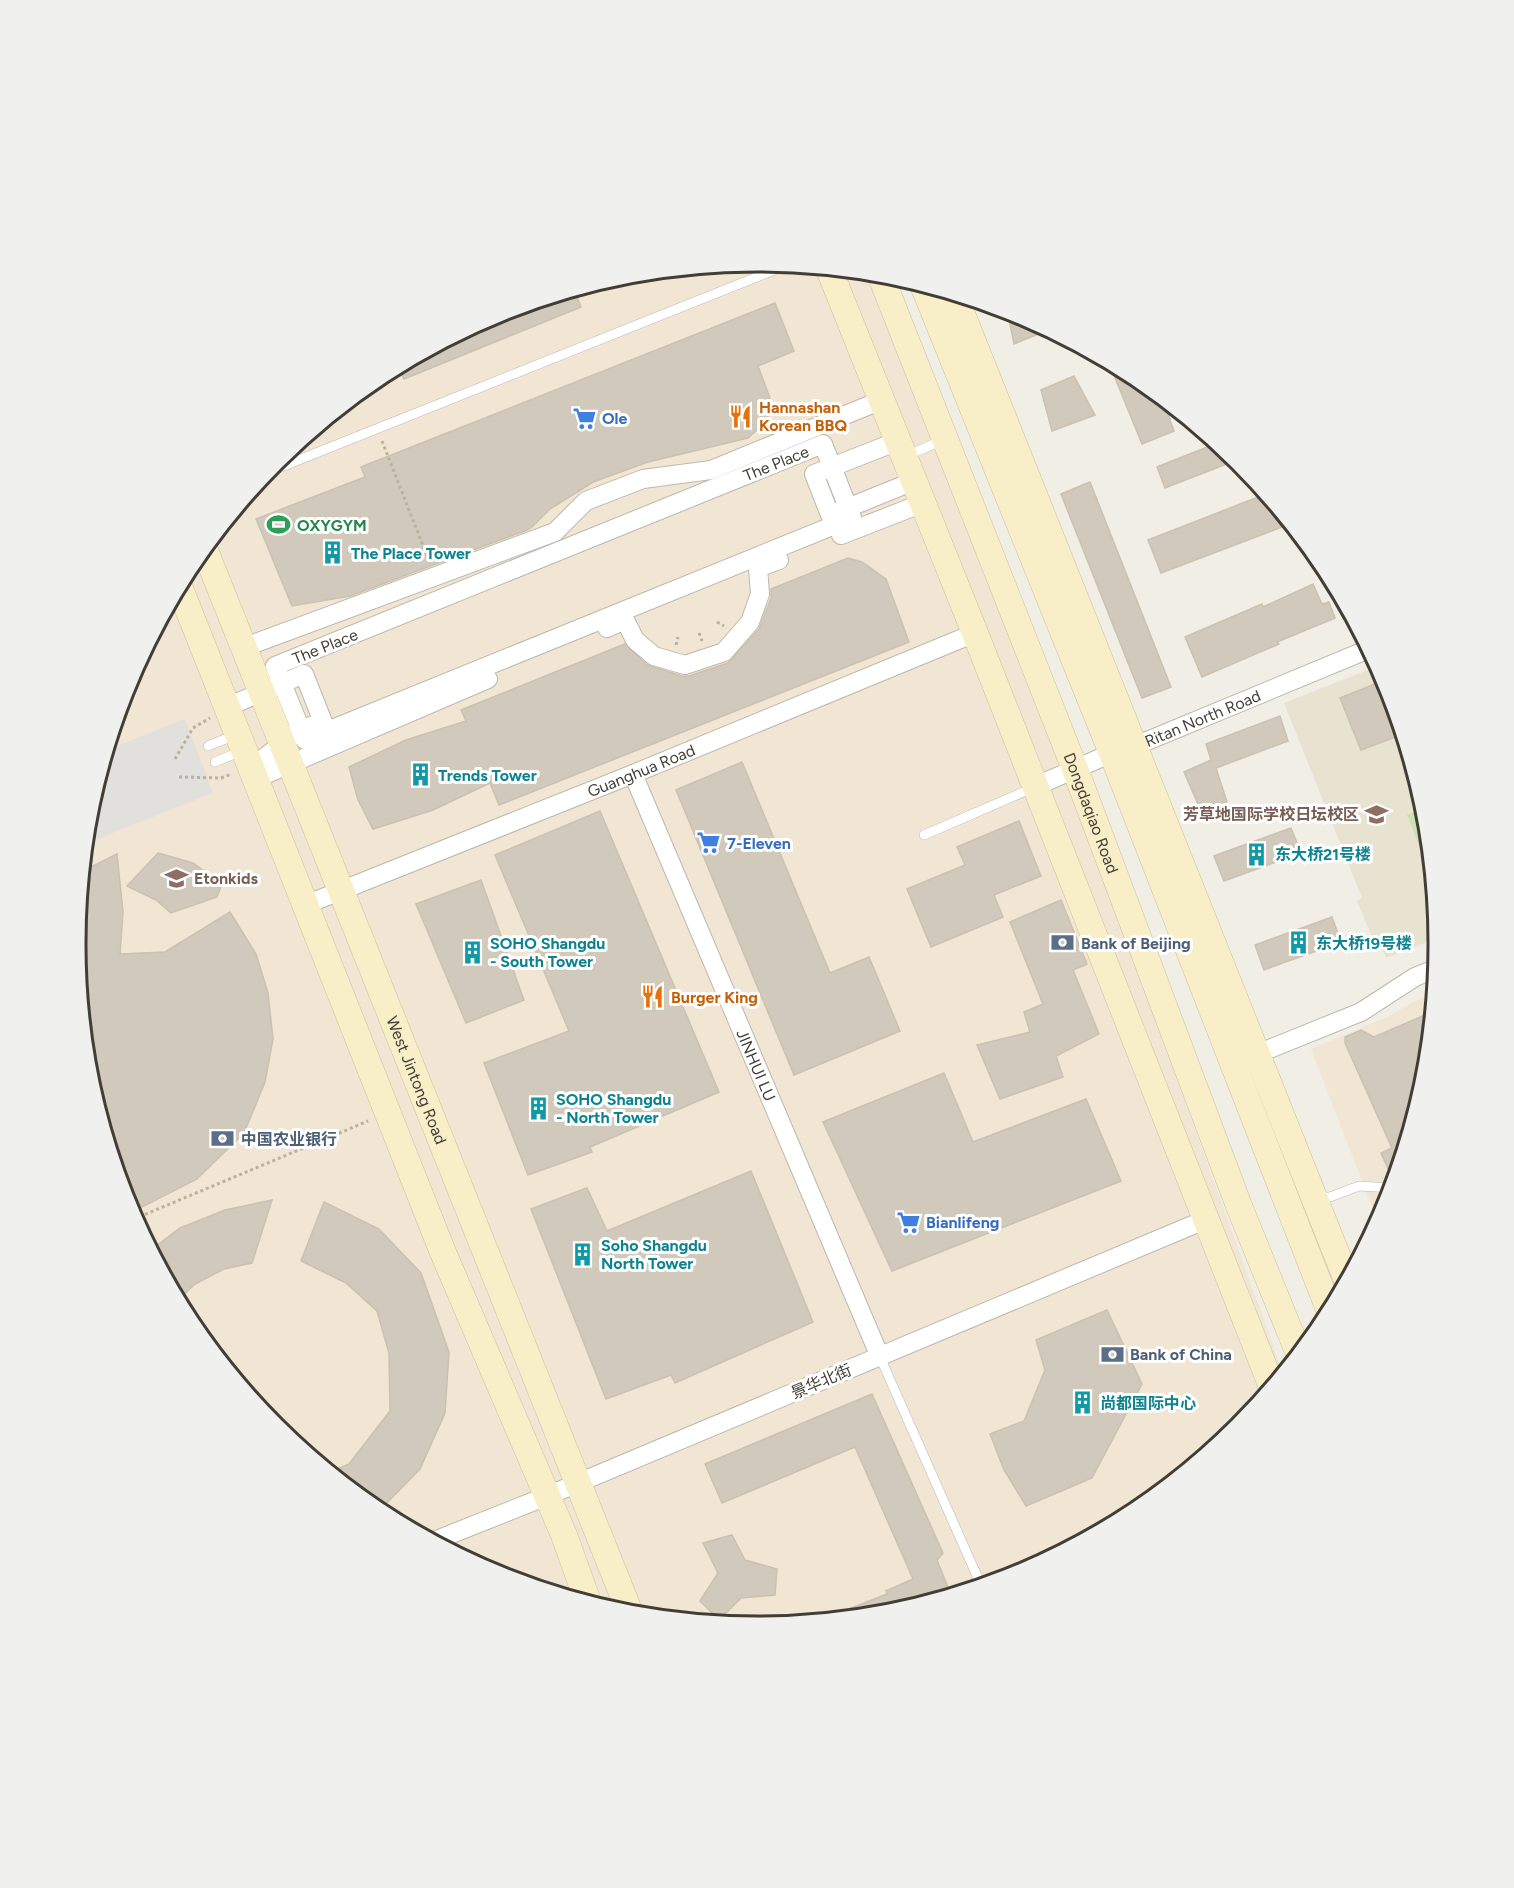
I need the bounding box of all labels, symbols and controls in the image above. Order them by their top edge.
place label: Hannashan Korean BBQ [759,398,847,435]
restaurant icon: Hannashan Korean BBQ [728,403,754,429]
supermarket icon: Ole [571,405,597,431]
place label: Ole [602,409,628,428]
street label: The Place [741,442,812,485]
sports icon: OXYGYM [266,512,292,538]
place label: OXYGYM [297,516,367,535]
building icon: The Place Tower [320,540,346,566]
place label: The Place Tower [351,544,471,563]
street label: The Place [290,625,361,668]
street label: Ritan North Road [1142,686,1264,751]
street label: Guanghua Road [585,741,698,801]
street label: Dongdaqiao Road [1060,750,1122,876]
building icon: Trends Tower [407,762,433,788]
place label: Trends Tower [438,766,537,785]
school or university icon: 芳草地国际学校日坛校区 [1364,801,1390,827]
place label: 芳草地国际学校日坛校区 [1183,805,1359,824]
supermarket icon: 7-Eleven [696,830,722,856]
place label: 7-Eleven [727,834,791,853]
building icon: 东大桥21号楼 [1244,841,1270,867]
place label: 东大桥21号楼 [1275,845,1371,864]
school or university icon: Etonkids [163,865,189,891]
place label: Etonkids [194,869,258,888]
bank icon: Bank of Beijing [1050,930,1076,956]
building icon: 东大桥19号楼 [1285,930,1311,956]
place label: SOHO Shangdu - South Tower [490,934,605,971]
place label: Bank of Beijing [1081,934,1191,953]
place label: 东大桥19号楼 [1316,934,1412,953]
building icon: SOHO Shangdu - South Tower [459,939,485,965]
restaurant icon: Burger King [640,984,666,1010]
place label: Burger King [671,988,758,1007]
street label: West Jintong Road [382,1013,450,1147]
street label: JINHUI LU [732,1026,779,1104]
place label: SOHO Shangdu - North Tower [556,1090,671,1127]
building icon: SOHO Shangdu - North Tower [525,1095,551,1121]
bank icon: 中国农业银行 [210,1126,236,1152]
place label: 中国农业银行 [241,1130,337,1149]
supermarket icon: Bianlifeng [895,1209,921,1235]
place label: Bianlifeng [926,1213,999,1232]
place label: Soho Shangdu North Tower [601,1236,707,1273]
building icon: Soho Shangdu North Tower [570,1241,596,1267]
bank icon: Bank of China [1099,1341,1125,1367]
place label: Bank of China [1130,1345,1232,1364]
street label: 景华北街 [788,1360,854,1403]
building icon: 尚都国际中心 [1069,1390,1095,1416]
place label: 尚都国际中心 [1100,1394,1196,1413]

